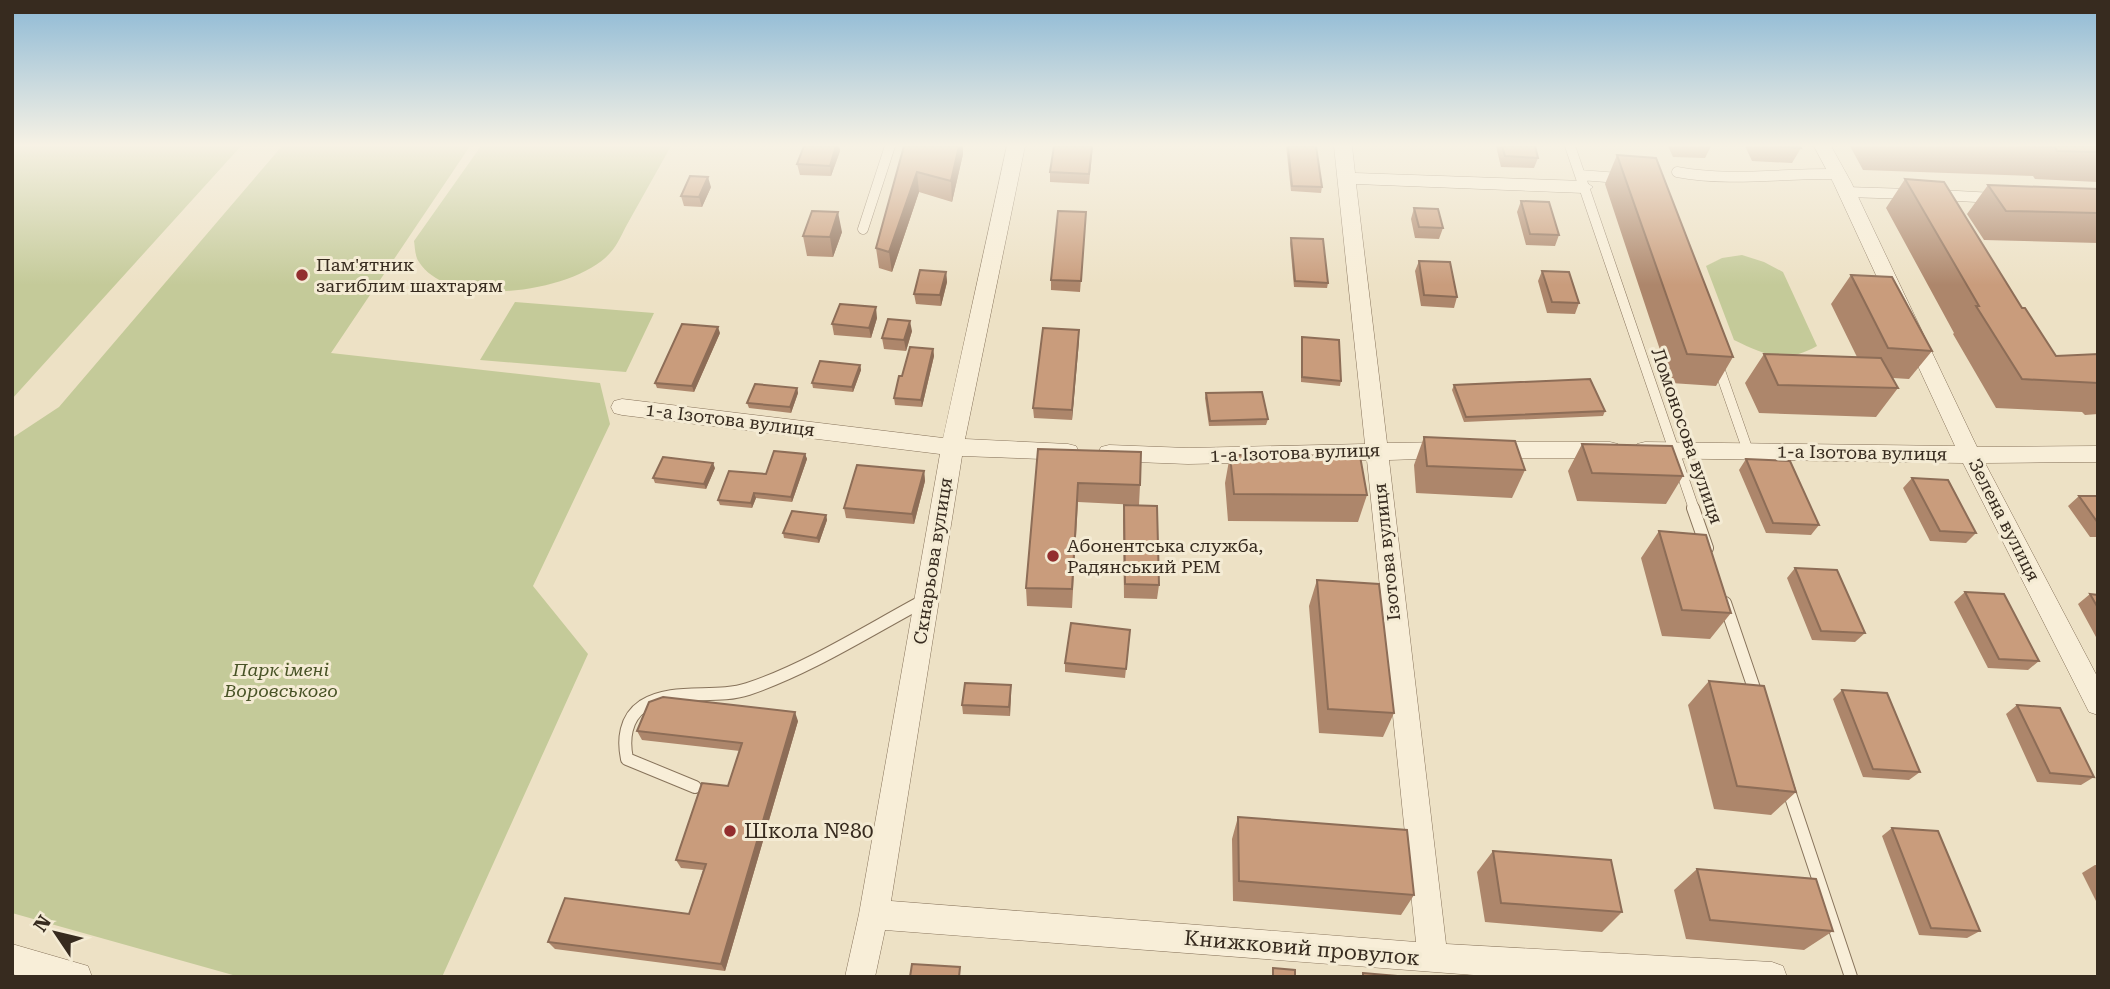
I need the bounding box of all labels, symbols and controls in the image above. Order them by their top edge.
place label: Пам'ятник загиблим шахтарям [316,254,503,296]
marker: Пам'ятник загиблим шахтарям [294,267,310,283]
street label: Ломоносова вулиця [1647,345,1727,527]
street label: 1-а Ізотова вулиця [644,399,816,440]
street label: 1-а Ізотова вулиця [1209,439,1381,466]
street label: 1-а Ізотова вулиця [1777,441,1947,464]
street label: Зелена вулиця [1964,455,2044,585]
street label: Скнарьова вулиця [909,476,956,646]
street label: Ізотова вулиця [1369,482,1404,622]
place label: Абонентська служба, Радянський РЕМ [1067,535,1263,577]
marker: Абонентська служба, Радянський РЕМ [1045,548,1061,564]
park label: Парк імені Воровського [223,659,338,701]
place label: Школа №80 [744,819,874,843]
marker: Школа №80 [722,823,738,839]
north arrow [21,898,91,968]
text: N [29,911,56,936]
street label: Книжковий провулок [1183,926,1421,970]

